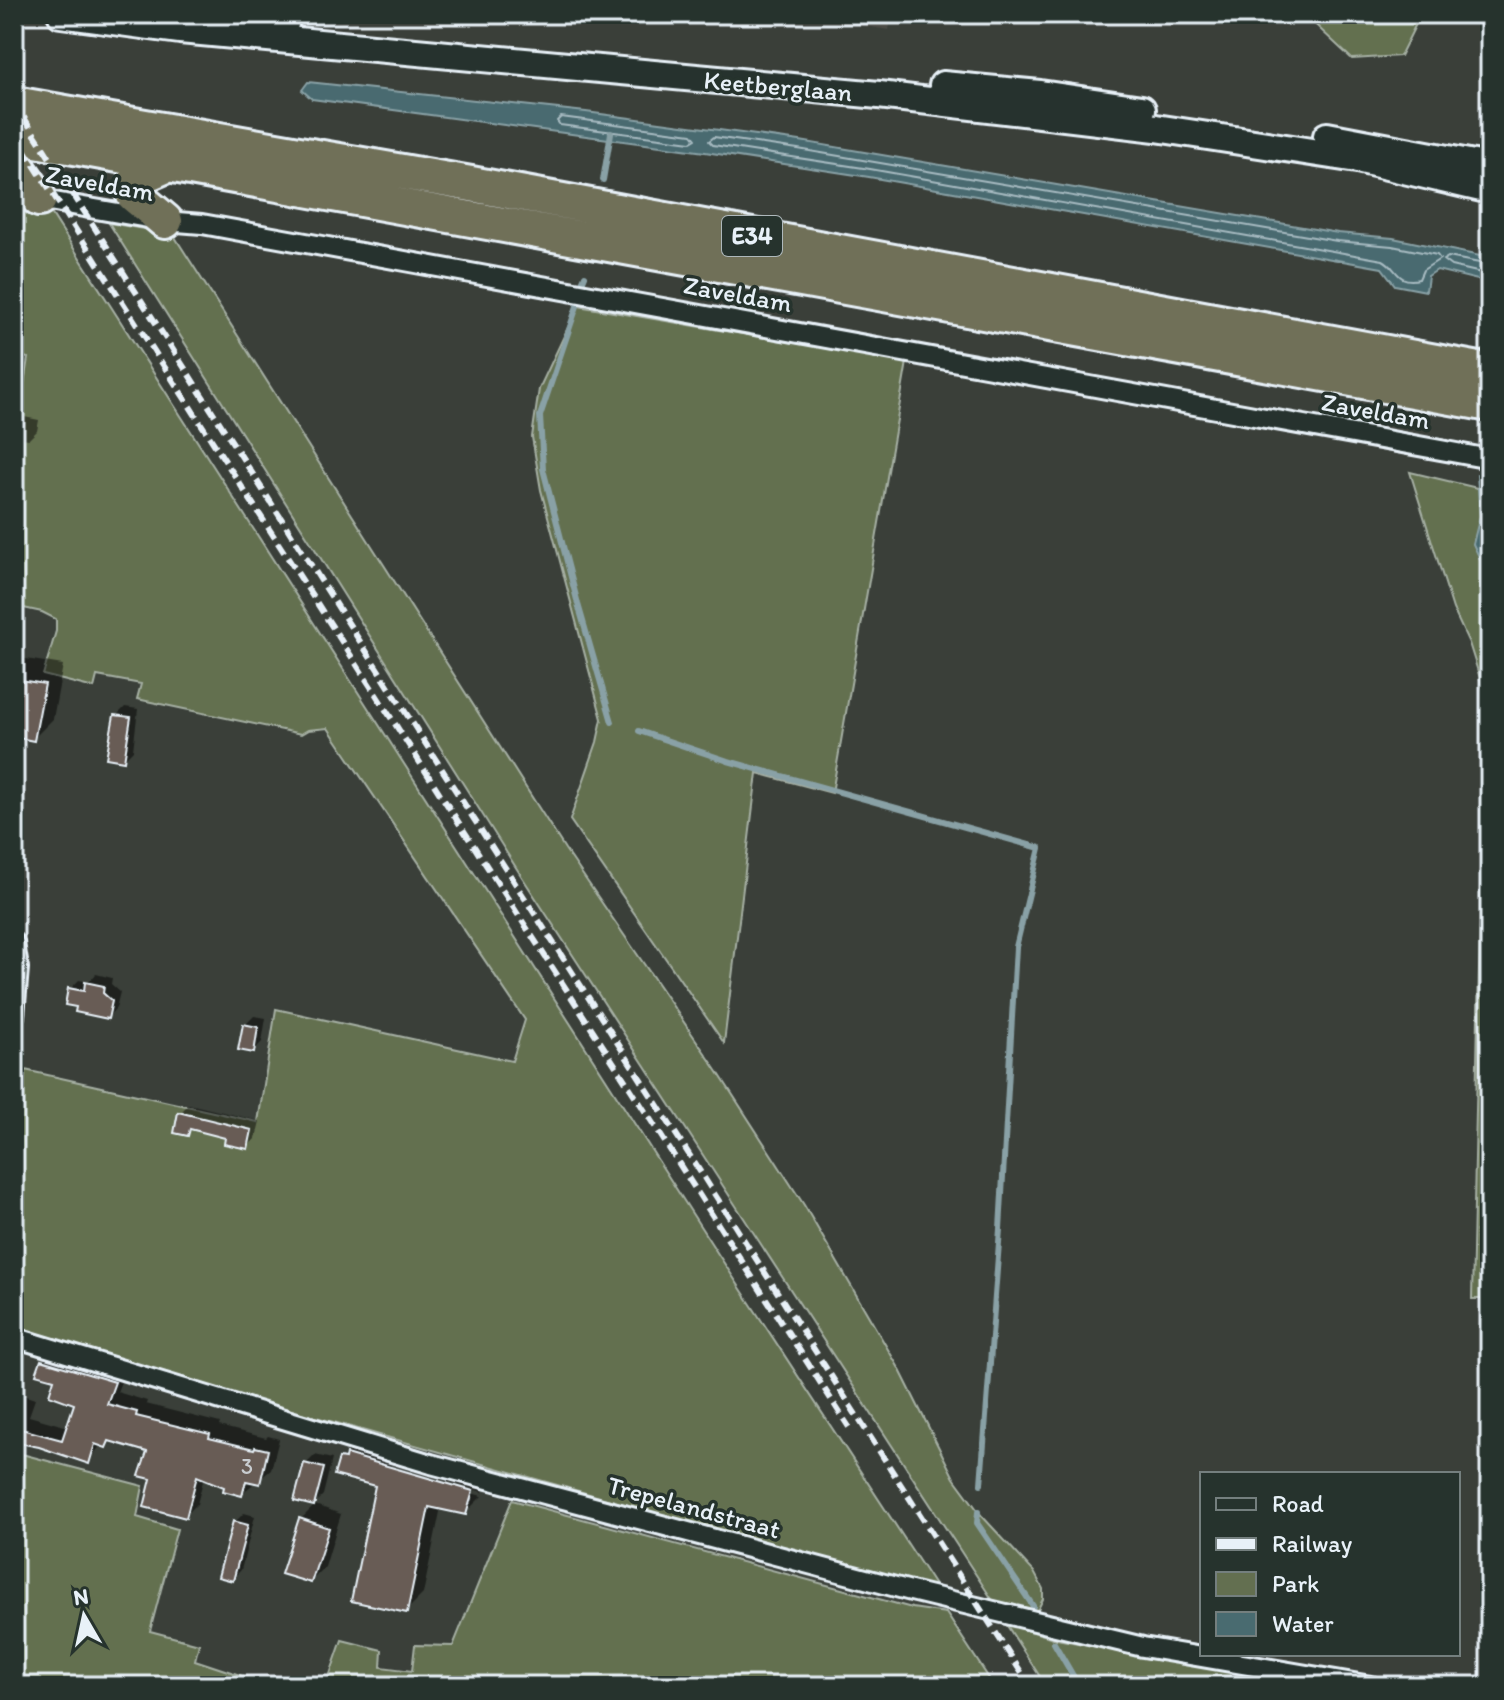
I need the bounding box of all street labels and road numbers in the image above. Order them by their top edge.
street label: Keetberglaan [702,64,854,108]
street label: Zaveldam [43,158,157,208]
road number: E34 [722,216,782,256]
street label: Zaveldam [681,269,795,319]
street label: Zaveldam [1319,386,1433,436]
street label: Trepelandstraat [604,1469,784,1545]

